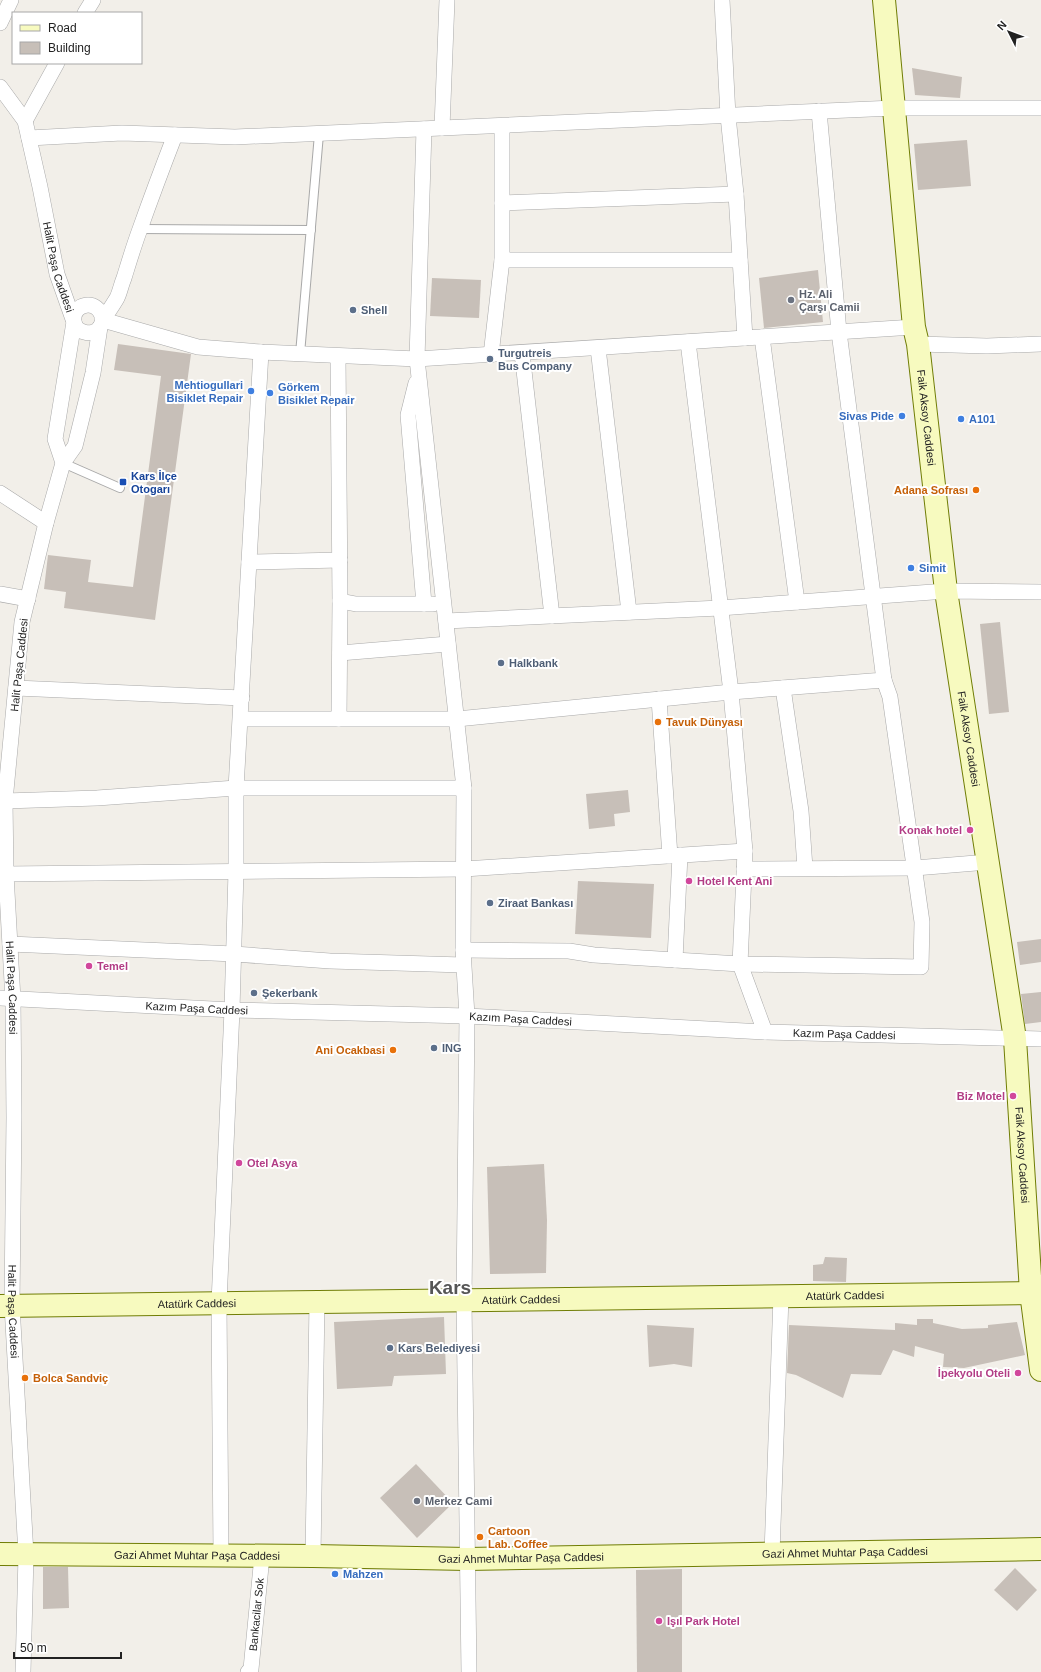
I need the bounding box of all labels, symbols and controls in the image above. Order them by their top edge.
legend [12,12,142,64]
north arrow [989,12,1029,52]
text: N [994,18,1009,32]
text: Road [48,21,77,35]
text: Building [48,41,91,55]
street label: Halit Paşa Caddesi [41,220,76,314]
place label: Hz. Ali Çarşı Camii [799,288,860,313]
marker: Hz. Ali Çarşı Camii [786,295,796,305]
place label: Shell [361,304,387,316]
marker: Shell [348,305,358,315]
place label: Turgutreis Bus Company [498,347,573,372]
marker: Turgutreis Bus Company [485,354,495,364]
street label: Faik Aksoy Caddesi [915,369,938,466]
place label: Mehtiogullari Bisiklet Repair [167,379,244,404]
place label: Görkem Bisiklet Repair [278,381,355,406]
marker: Mehtiogullari Bisiklet Repair [246,386,256,396]
marker: Görkem Bisiklet Repair [265,388,275,398]
place label: Sivas Pide [839,410,894,422]
marker: Sivas Pide [897,411,907,421]
place label: A101 [969,413,995,425]
marker: A101 [956,414,966,424]
place label: Kars İlçe Otogarı [131,470,177,495]
marker: Kars İlçe Otogarı [118,477,128,487]
place label: Adana Sofrası [894,484,968,496]
marker: Adana Sofrası [971,485,981,495]
place label: Simit [919,562,946,574]
marker: Simit [906,563,916,573]
street label: Halit Paşa Caddesi [8,618,30,712]
place label: Halkbank [509,657,559,669]
marker: Halkbank [496,658,506,668]
street label: Faik Aksoy Caddesi [955,690,982,788]
place label: Tavuk Dünyası [666,716,743,728]
marker: Tavuk Dünyası [653,717,663,727]
place label: Konak hotel [899,824,962,836]
marker: Konak hotel [965,825,975,835]
place label: Hotel Kent Ani [697,875,772,887]
marker: Hotel Kent Ani [684,876,694,886]
place label: Ziraat Bankası [498,897,573,909]
marker: Ziraat Bankası [485,898,495,908]
street label: Halit Paşa Caddesi [4,940,19,1034]
place label: Temel [97,960,128,972]
marker: Temel [84,961,94,971]
place label: Şekerbank [262,987,319,999]
marker: Şekerbank [249,988,259,998]
street label: Kazım Paşa Caddesi [145,1000,248,1016]
street label: Kazım Paşa Caddesi [469,1010,572,1028]
street label: Kazım Paşa Caddesi [793,1027,896,1041]
place label: ING [442,1042,462,1054]
marker: ING [429,1043,439,1053]
place label: Ani Ocakbasi [315,1044,385,1056]
marker: Ani Ocakbasi [388,1045,398,1055]
place label: Biz Motel [957,1090,1005,1102]
marker: Biz Motel [1008,1091,1018,1101]
street label: Faik Aksoy Caddesi [1013,1106,1031,1204]
place label: Otel Asya [247,1157,298,1169]
marker: Otel Asya [234,1158,244,1168]
street label: Halit Paşa Caddesi [6,1265,21,1359]
district label: Kars [429,1277,471,1298]
street label: Atatürk Caddesi [806,1289,884,1302]
street label: Atatürk Caddesi [482,1293,560,1306]
street label: Atatürk Caddesi [158,1297,236,1310]
place label: Kars Belediyesi [398,1342,480,1354]
marker: Kars Belediyesi [385,1343,395,1353]
place label: İpekyolu Oteli [938,1367,1010,1379]
marker: İpekyolu Oteli [1013,1368,1023,1378]
place label: Bolca Sandviç [33,1372,108,1384]
marker: Bolca Sandviç [20,1373,30,1383]
place label: Merkez Cami [425,1495,492,1507]
marker: Merkez Cami [412,1496,422,1506]
place label: Cartoon Lab. Coffee [488,1525,548,1550]
marker: Cartoon Lab. Coffee [475,1532,485,1542]
street label: Gazi Ahmet Muhtar Paşa Caddesi [762,1545,928,1560]
street label: Gazi Ahmet Muhtar Paşa Caddesi [114,1549,280,1562]
street label: Gazi Ahmet Muhtar Paşa Caddesi [438,1551,604,1565]
place label: Mahzen [343,1568,384,1580]
marker: Mahzen [330,1569,340,1579]
street label: Bankacilar Sok [247,1577,266,1652]
place label: Işıl Park Hotel [667,1615,740,1627]
marker: Işıl Park Hotel [654,1616,664,1626]
scale bar [14,1634,121,1660]
text: 50 m [20,1641,47,1655]

